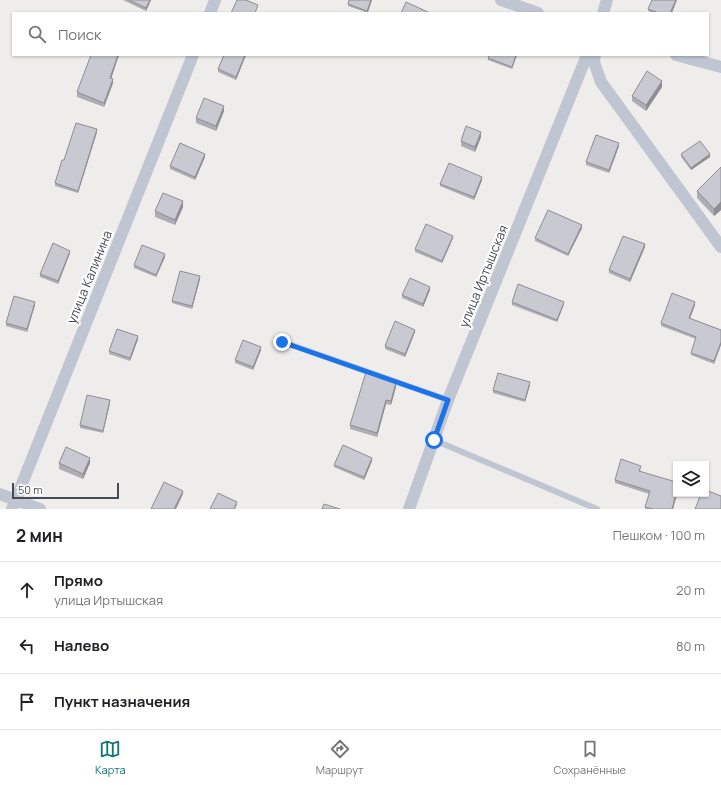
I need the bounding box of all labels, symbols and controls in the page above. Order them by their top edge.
search box [12,12,709,56]
icon: search [26,23,48,45]
text: Поиск [58,24,102,45]
street label: улица Иртышская [454,222,512,330]
street label: улица Калинина [62,228,116,326]
route end [273,333,291,351]
route start [425,431,443,449]
map controls [673,461,709,497]
button: layers [673,461,709,497]
scale bar [12,481,119,500]
text: 50 m [18,482,43,497]
text: 2 мин [16,524,63,547]
text: Пешком · 100 m [613,526,705,544]
text: Прямо [54,570,103,591]
icon: ahead [16,579,38,601]
text: 20 m [676,581,705,599]
text: улица Иртышская [54,591,163,609]
icon: left [16,635,38,657]
text: Налево [54,635,109,656]
text: 80 m [676,637,705,655]
icon: arrive [16,691,38,713]
text: Пункт назначения [54,691,190,712]
tab: Карта [95,738,126,777]
tab: Маршрут [316,738,364,777]
tab: Сохранённые [554,738,626,777]

